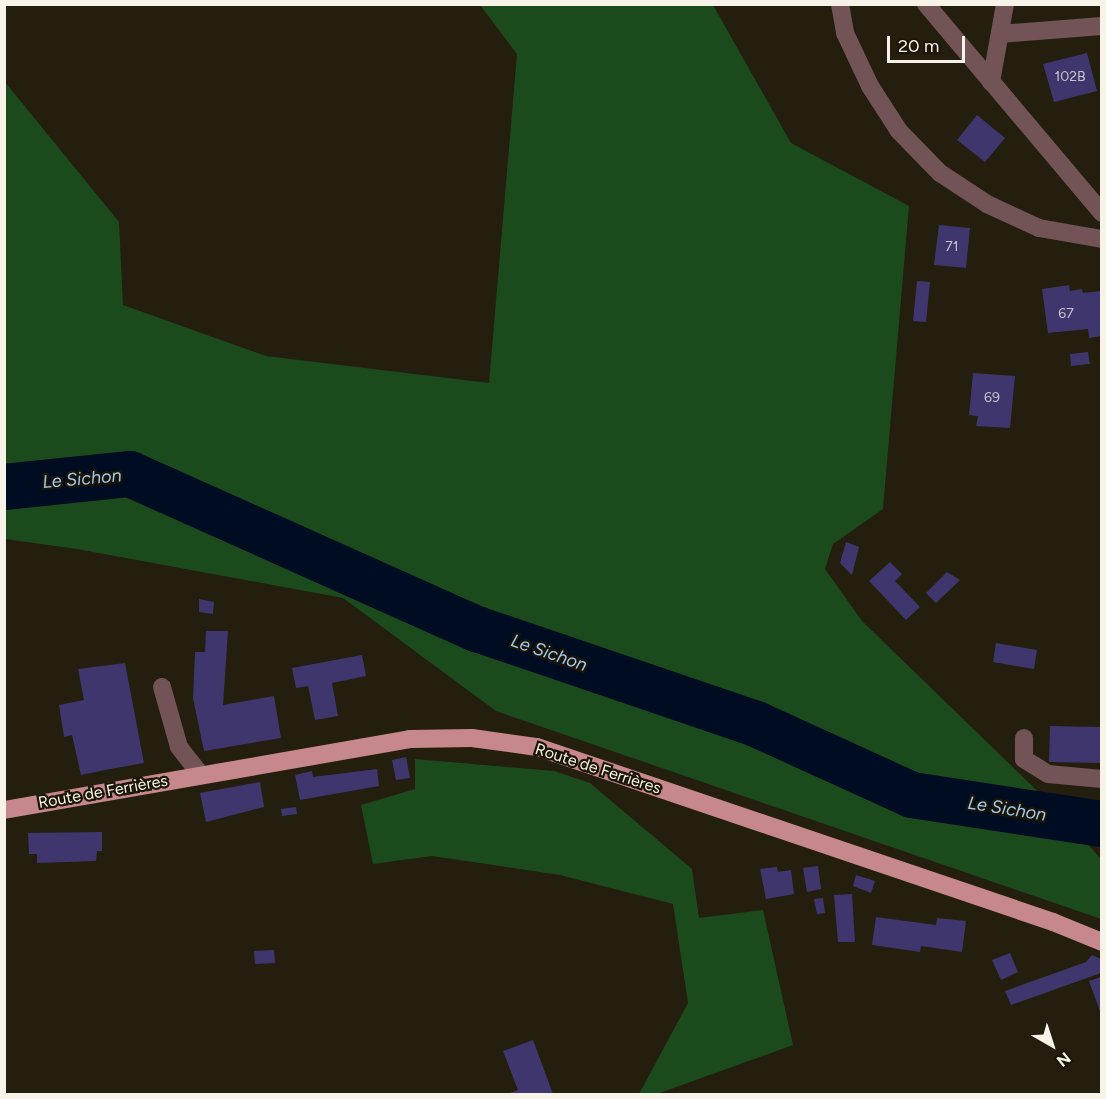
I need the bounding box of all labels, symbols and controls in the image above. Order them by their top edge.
scale bar [890,24,968,62]
text: 20 m [898,35,939,57]
house number: 102B [1054,69,1086,85]
house number: 71 [945,239,959,255]
house number: 67 [1058,306,1074,322]
house number: 69 [984,390,1000,406]
water label: Le Sichon [42,465,122,493]
water label: Le Sichon [508,630,590,676]
street label: Route de Ferrières [533,740,663,798]
street label: Route de Ferrières [37,771,169,813]
water label: Le Sichon [966,792,1048,826]
north arrow [1022,1015,1082,1075]
text: N [1053,1048,1074,1071]

